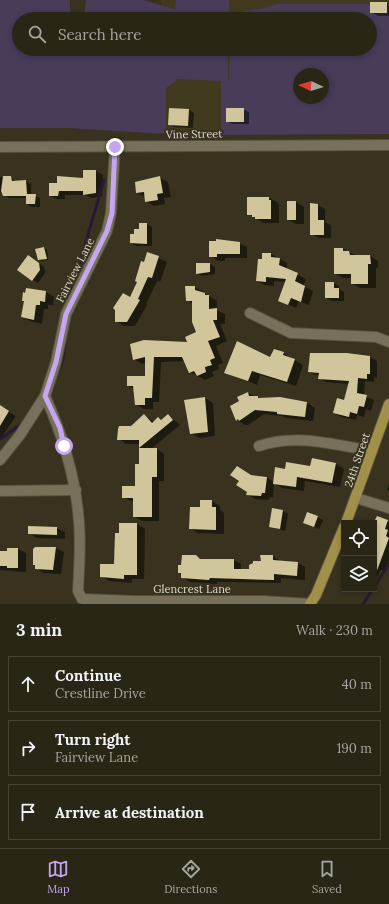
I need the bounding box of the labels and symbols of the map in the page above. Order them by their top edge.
north arrow [293,68,329,104]
street label: Vine Street [164,126,223,142]
route end [106,138,124,156]
street label: Fairview Lane [53,235,97,305]
street label: 24th Street [341,430,373,489]
route start [55,437,73,455]
street label: Glencrest Lane [153,582,231,596]

